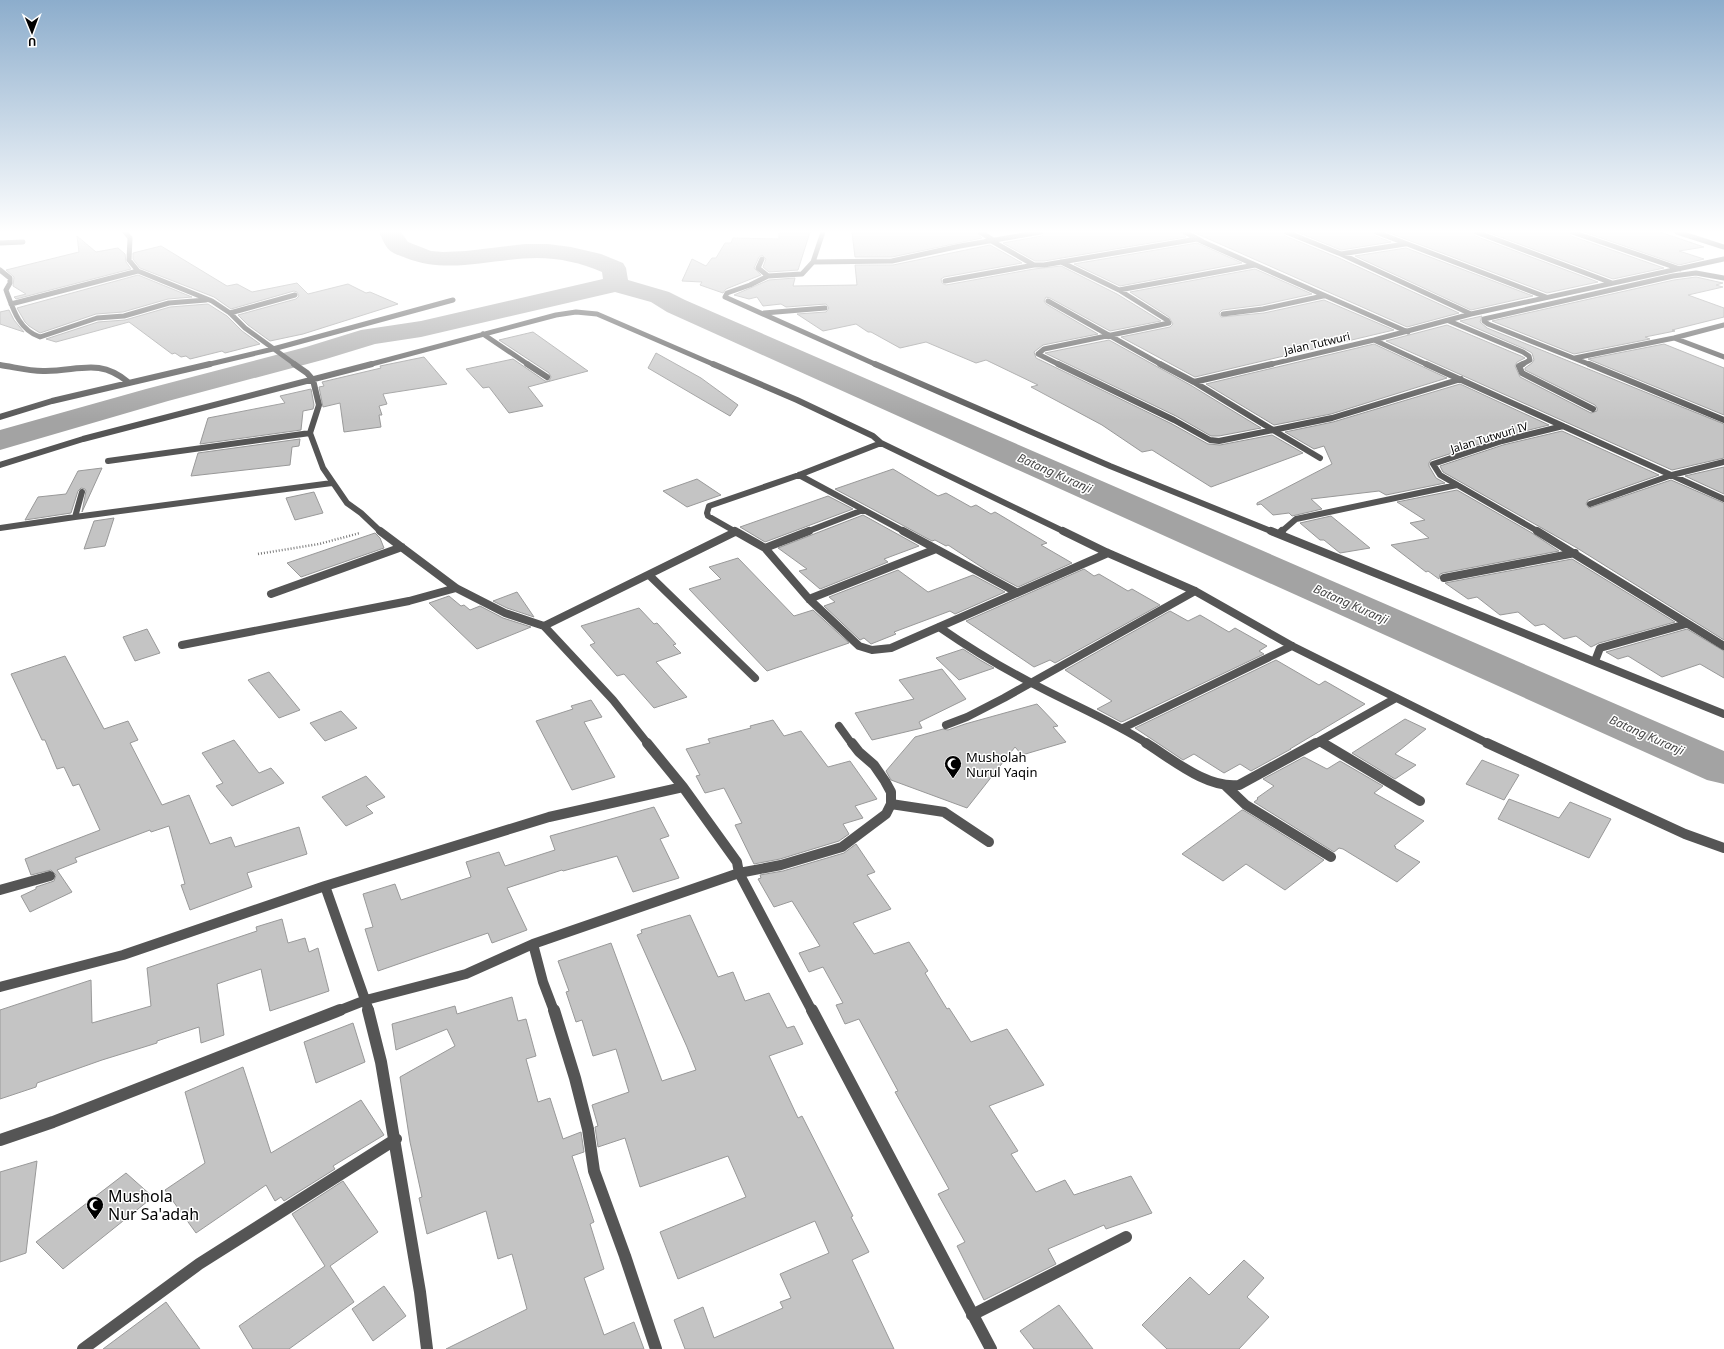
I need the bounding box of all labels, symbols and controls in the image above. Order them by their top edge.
north arrow [12,12,52,52]
text: U [28,35,36,50]
street label: Jalan Tutwuri [1282,328,1351,358]
street label: Jalan Tutwuri IV [1448,418,1530,456]
water label: Batang Kuranji [1015,449,1096,497]
water label: Batang Kuranji [1311,580,1392,628]
water label: Batang Kuranji [1607,711,1688,759]
place label: Musholah Nurul Yaqin [966,748,1037,781]
mosque icon: Musholah Nurul Yaqin [943,754,963,779]
place label: Mushola Nur Sa'adah [108,1185,199,1225]
mosque icon: Mushola Nur Sa'adah [85,1195,105,1220]

